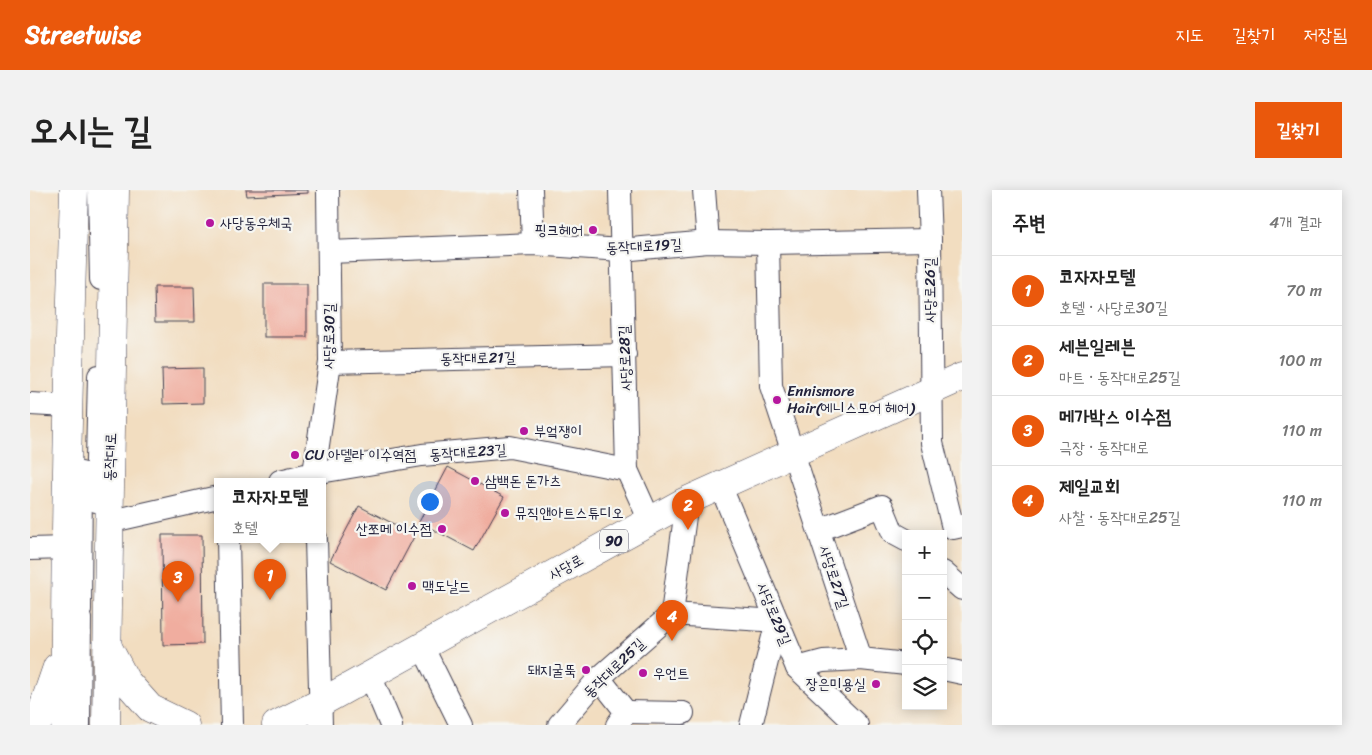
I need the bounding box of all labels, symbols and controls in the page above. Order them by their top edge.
text: Streetwise [25,14,141,56]
text: 지도 [1175,19,1204,51]
text: 길찾기 [1232,19,1276,51]
text: 저장됨 [1304,19,1347,51]
text: 오시는 길 [30,99,152,161]
button: 길찾기 [1255,102,1342,158]
text: 주변 [1012,204,1046,242]
text: 4개 결과 [1269,208,1322,237]
place label: 사당동우체국 [220,210,292,236]
marker: 사당동우체국 [204,217,216,229]
place label: 핑크헤어 [535,217,583,243]
marker: 핑크헤어 [587,224,599,236]
street label: 동작대로19길 [605,231,683,261]
street label: 사당로26길 [917,257,943,323]
text: 코자자모텔 [1059,260,1135,293]
text: 1 [1025,276,1031,305]
text: 70 m [1286,276,1322,305]
text: 호텔 · 사당로30길 [1059,293,1168,322]
street label: 사당로30길 [315,303,343,369]
street label: 사당로28길 [611,325,639,391]
text: 세븐일레븐 [1059,330,1135,363]
street label: 동작대로21길 [440,344,516,372]
text: 2 [1023,346,1033,375]
text: 100 m [1278,346,1322,375]
text: 마트 · 동작대로25길 [1059,363,1181,392]
place label: Ennismore Hair(에니스모어 헤어) [787,378,915,421]
marker: Ennismore Hair(에니스모어 헤어) [771,394,783,406]
text: 메가박스 이수점 [1059,400,1171,433]
text: 3 [1024,416,1032,445]
text: 110 m [1282,416,1322,445]
place label: 부엌쟁이 [534,418,582,444]
marker: 부엌쟁이 [518,425,530,437]
street label: 동작대로 [96,432,124,482]
text: 극장 · 동작대로 [1059,433,1149,462]
street label: 동작대로23길 [429,436,507,468]
place label: CU 아델라 이수역점 [305,442,417,468]
marker: CU 아델라 이수역점 [289,449,301,461]
place label: 삼백돈 돈가츠 [485,468,561,494]
text: 제일교회 [1059,470,1120,503]
marker: 삼백돈 돈가츠 [469,475,481,487]
popup [214,478,326,543]
text: 코자자모텔 [232,480,308,513]
text: 4 [1023,486,1033,515]
text: 110 m [1282,486,1322,515]
your location [417,489,443,515]
pin: 2 [672,489,704,530]
place label: 뮤직앤아트스튜디오 [515,500,624,526]
text: 사찰 · 동작대로25길 [1059,503,1181,532]
marker: 뮤직앤아트스튜디오 [499,507,511,519]
text: 호텔 [232,513,258,542]
place label: 산쪼메 이수점 [356,516,432,542]
marker: 산쪼메 이수점 [436,523,448,535]
road number: 90 [600,530,628,552]
map controls [902,530,947,710]
button: + [902,530,947,575]
street label: 사당로27길 [812,542,856,612]
street label: 사당로 [544,547,588,587]
pin: 1 [254,559,286,600]
pin: 3 [162,561,194,602]
place label: 맥도날드 [422,573,470,599]
button: − [902,575,947,620]
street label: 사당로29길 [749,578,799,650]
marker: 맥도날드 [406,580,418,592]
pin: 4 [656,600,688,641]
button: locate [902,620,947,665]
street label: 동작대로25길 [577,631,651,705]
place label: 돼지굴뚝 [528,657,576,683]
place label: 우언트 [653,660,689,686]
marker: 돼지굴뚝 [580,664,592,676]
button: layers [902,665,947,710]
marker: 우언트 [637,667,649,679]
place label: 장은미용실 [806,671,866,697]
marker: 장은미용실 [870,678,882,690]

